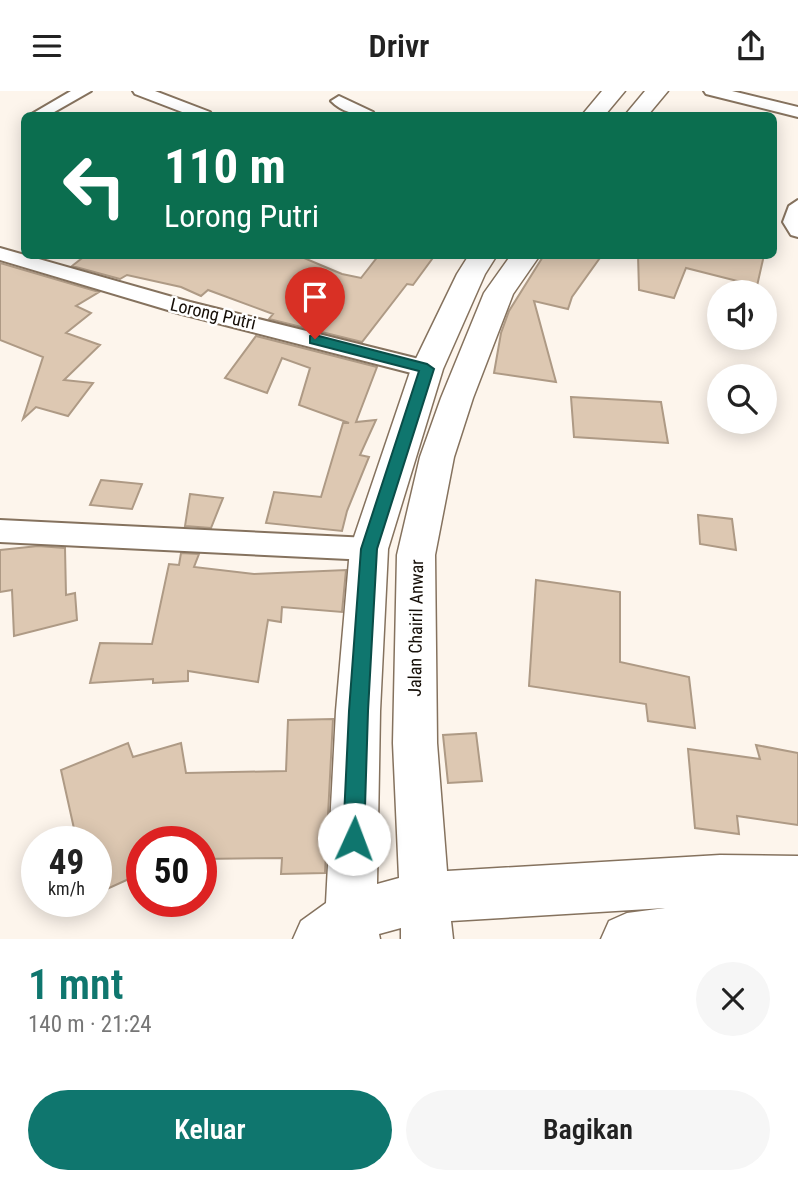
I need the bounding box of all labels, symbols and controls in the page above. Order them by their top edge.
icon: menu [28,27,66,65]
text: Drivr [369,27,430,65]
icon: share [732,27,770,65]
text: 110 m [164,138,286,195]
icon: left [49,140,140,231]
text: Lorong Putri [164,197,319,235]
pin [285,267,345,339]
icon: arrive [296,278,334,316]
map controls [707,280,777,434]
button: sound [707,280,777,350]
street label: Lorong Putri [168,293,258,334]
button: search [707,364,777,434]
street label: Jalan Chairil Anwar [404,559,427,697]
position arrow [317,802,391,876]
speed limit sign: 50 [126,826,217,917]
text: 49 [49,842,84,883]
text: km/h [48,878,85,899]
text: 1 mnt [28,960,123,1009]
button: close [696,962,770,1036]
text: 140 m · 21:24 [28,1011,152,1038]
button: Keluar [28,1090,392,1170]
button: Bagikan [406,1090,770,1170]

